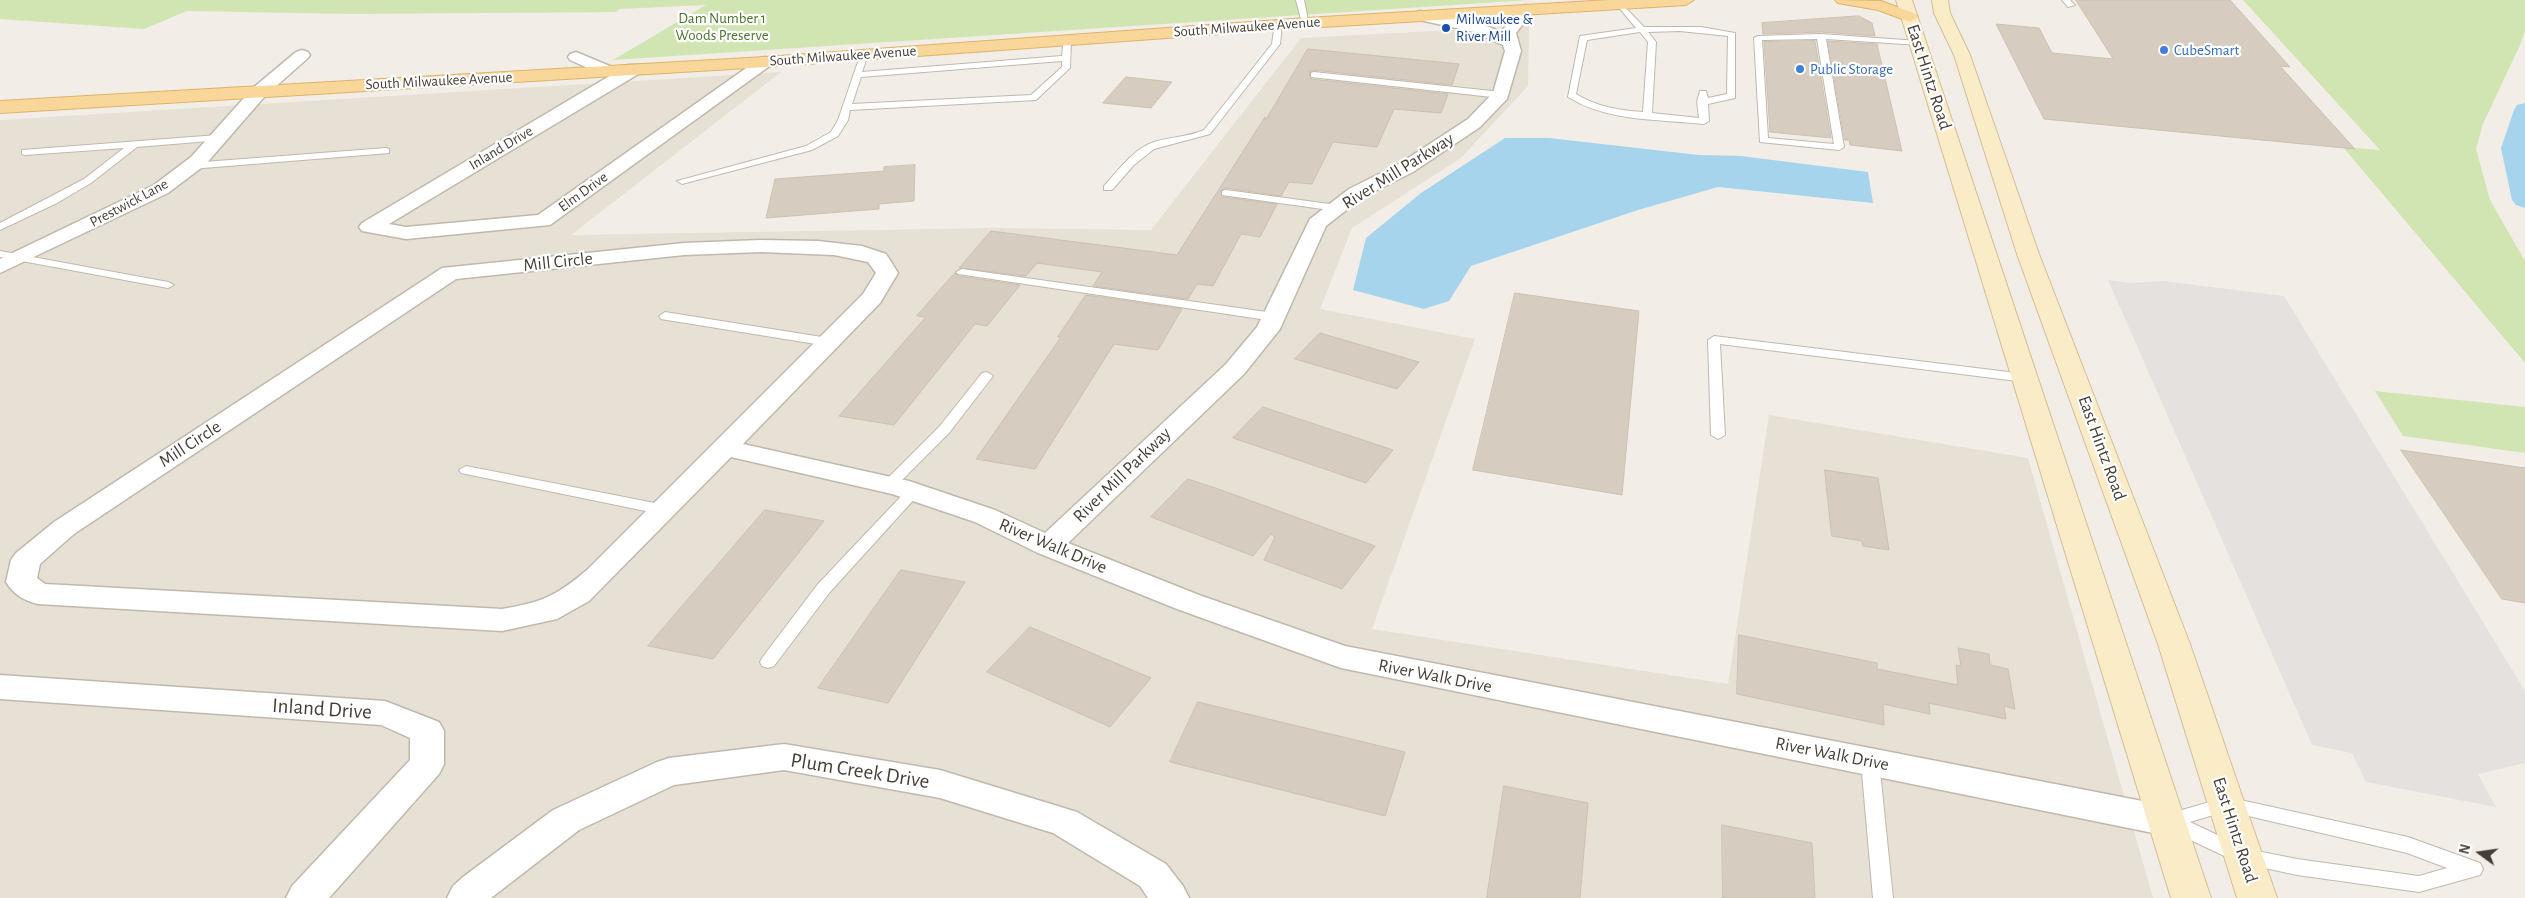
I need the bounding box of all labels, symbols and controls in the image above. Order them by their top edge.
park label: Dam Number 1 Woods Preserve [675,9,769,44]
place label: Milwaukee & River Mill [1456,10,1533,45]
street label: South Milwaukee Avenue [1173,13,1321,41]
street label: East Hintz Road [1902,21,1956,133]
marker: Milwaukee & River Mill [1440,22,1452,34]
place label: CubeSmart [2174,41,2239,59]
street label: South Milwaukee Avenue [769,42,917,70]
marker: CubeSmart [2158,44,2170,56]
place label: Public Storage [1810,60,1893,78]
marker: Public Storage [1794,63,1806,75]
street label: South Milwaukee Avenue [365,68,513,94]
street label: Inland Drive [466,122,536,174]
street label: River Mill Parkway [1338,128,1458,214]
street label: Elm Drive [555,168,611,216]
street label: Prestwick Lane [87,175,171,231]
street label: Mill Circle [522,248,594,276]
street label: East Hintz Road [2073,393,2131,503]
street label: Mill Circle [155,416,225,472]
street label: River Mill Parkway [1069,423,1175,527]
street label: River Walk Drive [996,514,1110,578]
street label: River Walk Drive [1376,654,1494,698]
street label: Inland Drive [271,693,373,725]
street label: River Walk Drive [1773,732,1891,776]
street label: Plum Creek Drive [789,748,931,794]
street label: East Hintz Road [2208,774,2262,886]
north arrow [2455,828,2505,878]
text: N [2457,843,2473,856]

